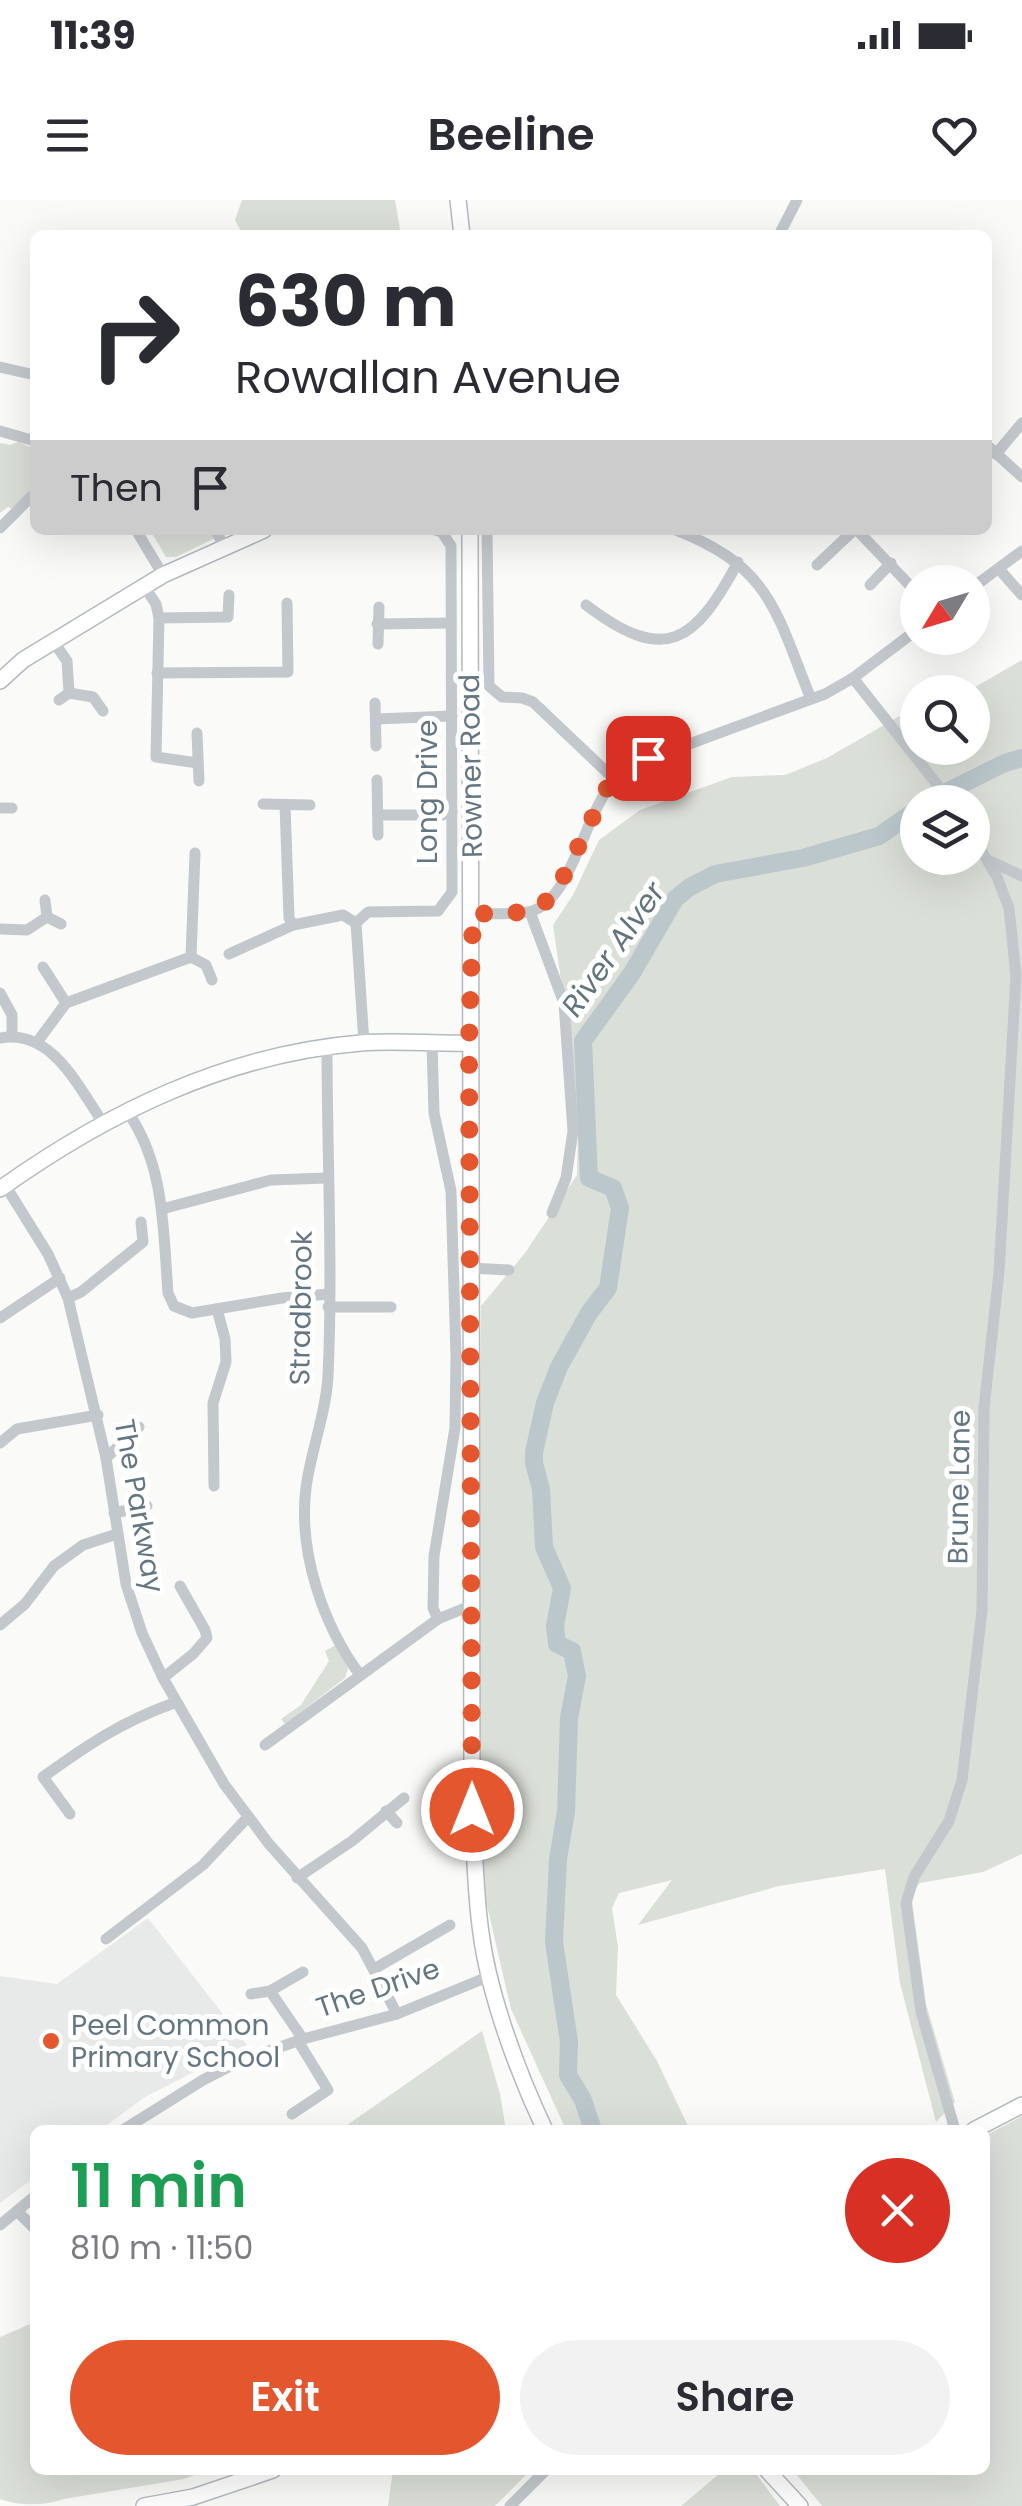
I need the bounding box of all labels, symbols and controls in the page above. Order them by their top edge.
text: 11:39 [50,9,136,62]
text: Beeline [428,103,595,166]
icon: menu [40,108,95,163]
icon: heart [927,108,982,163]
text: 630 m [235,252,457,351]
icon: right [70,270,200,400]
text: Rowallan Avenue [235,346,621,409]
icon: arrive [183,460,238,515]
text: Then [70,461,163,514]
north arrow [900,565,990,655]
map controls [900,565,990,875]
street label: Rowner Road [450,674,492,858]
button: search [900,675,990,765]
pin [606,716,691,801]
street label: Long Drive [408,720,447,864]
icon: arrive [621,731,676,786]
button: layers [900,785,990,875]
water label: River Alver [551,872,676,1025]
street label: Stradbrook [280,1230,322,1386]
street label: Brune Lane [938,1409,980,1565]
street label: The Parkway [105,1416,173,1596]
position arrow [420,1758,524,1862]
street label: The Drive [311,1949,445,2027]
place label: Peel Common Primary School [71,2006,280,2077]
marker: Peel Common Primary School [40,2030,62,2052]
text: 11 min [70,2144,247,2228]
button: close [845,2158,950,2263]
text: 810 m · 11:50 [70,2225,253,2270]
button: Exit [70,2340,500,2455]
button: Share [520,2340,950,2455]

